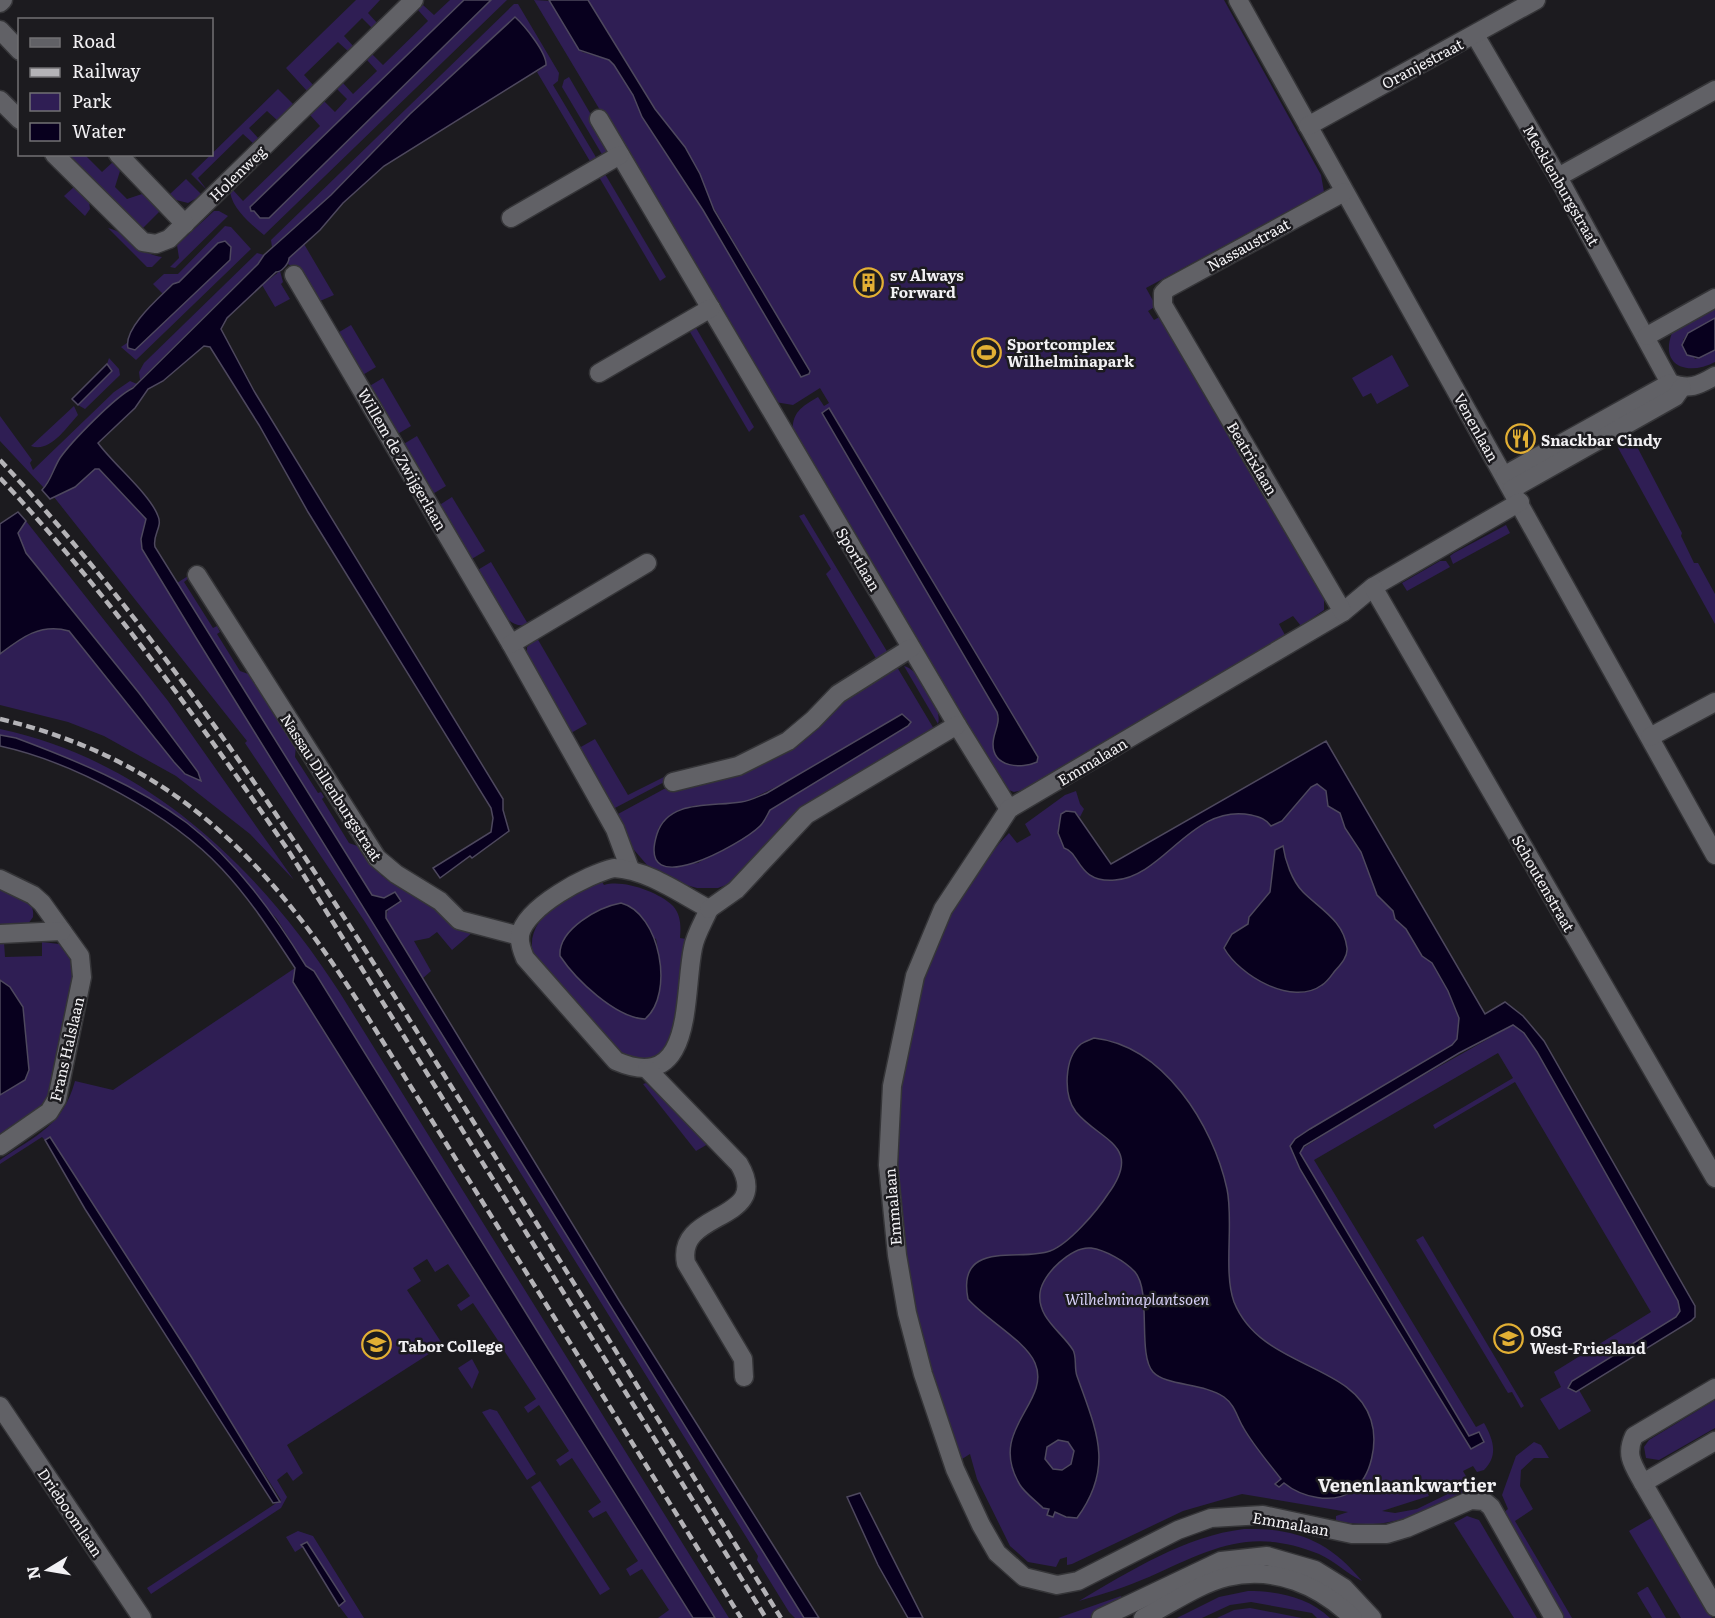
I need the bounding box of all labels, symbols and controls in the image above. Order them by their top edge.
legend [18,18,213,156]
text: Road [72,27,116,54]
street label: Oranjestraat [1377,32,1467,94]
text: Railway [72,57,141,84]
text: Park [72,87,113,114]
text: Water [72,117,126,144]
street label: Mecklenburgstraat [1518,120,1606,250]
street label: Holenweg [203,139,271,206]
street label: Nassaustraat [1202,212,1294,276]
place label: sv Always Forward [890,263,964,303]
building icon: sv Always Forward [853,267,885,299]
place label: Sportcomplex Wilhelminapark [1007,332,1135,372]
sports icon: Sportcomplex Wilhelminapark [970,336,1002,368]
street label: Willem de Zwijgerlaan [353,383,453,535]
street label: Venenlaan [1449,388,1505,466]
street label: Beatrixlaan [1222,417,1284,499]
restaurant icon: Snackbar Cindy [1504,423,1536,455]
place label: Snackbar Cindy [1541,428,1662,451]
street label: Sportlaan [831,523,887,595]
street label: Nassau Dillenburgstraat [276,709,388,865]
street label: Emmalaan [1053,731,1131,791]
street label: Schoutenstraat [1507,830,1581,936]
street label: Frans Halslaan [43,994,89,1104]
street label: Emmalaan [877,1167,907,1247]
park label: Wilhelminaplantsoen [1065,1287,1209,1310]
place label: OSG West-Friesland [1530,1319,1646,1359]
school or university icon: OSG West-Friesland [1493,1323,1525,1355]
school or university icon: Tabor College [361,1329,393,1361]
place label: Tabor College [398,1334,504,1357]
street label: Drieboomlaan [33,1463,109,1561]
district label: Venenlaankwartier [1318,1471,1496,1498]
street label: Emmalaan [1251,1505,1331,1541]
north arrow [18,1540,78,1600]
text: N [19,1564,45,1582]

